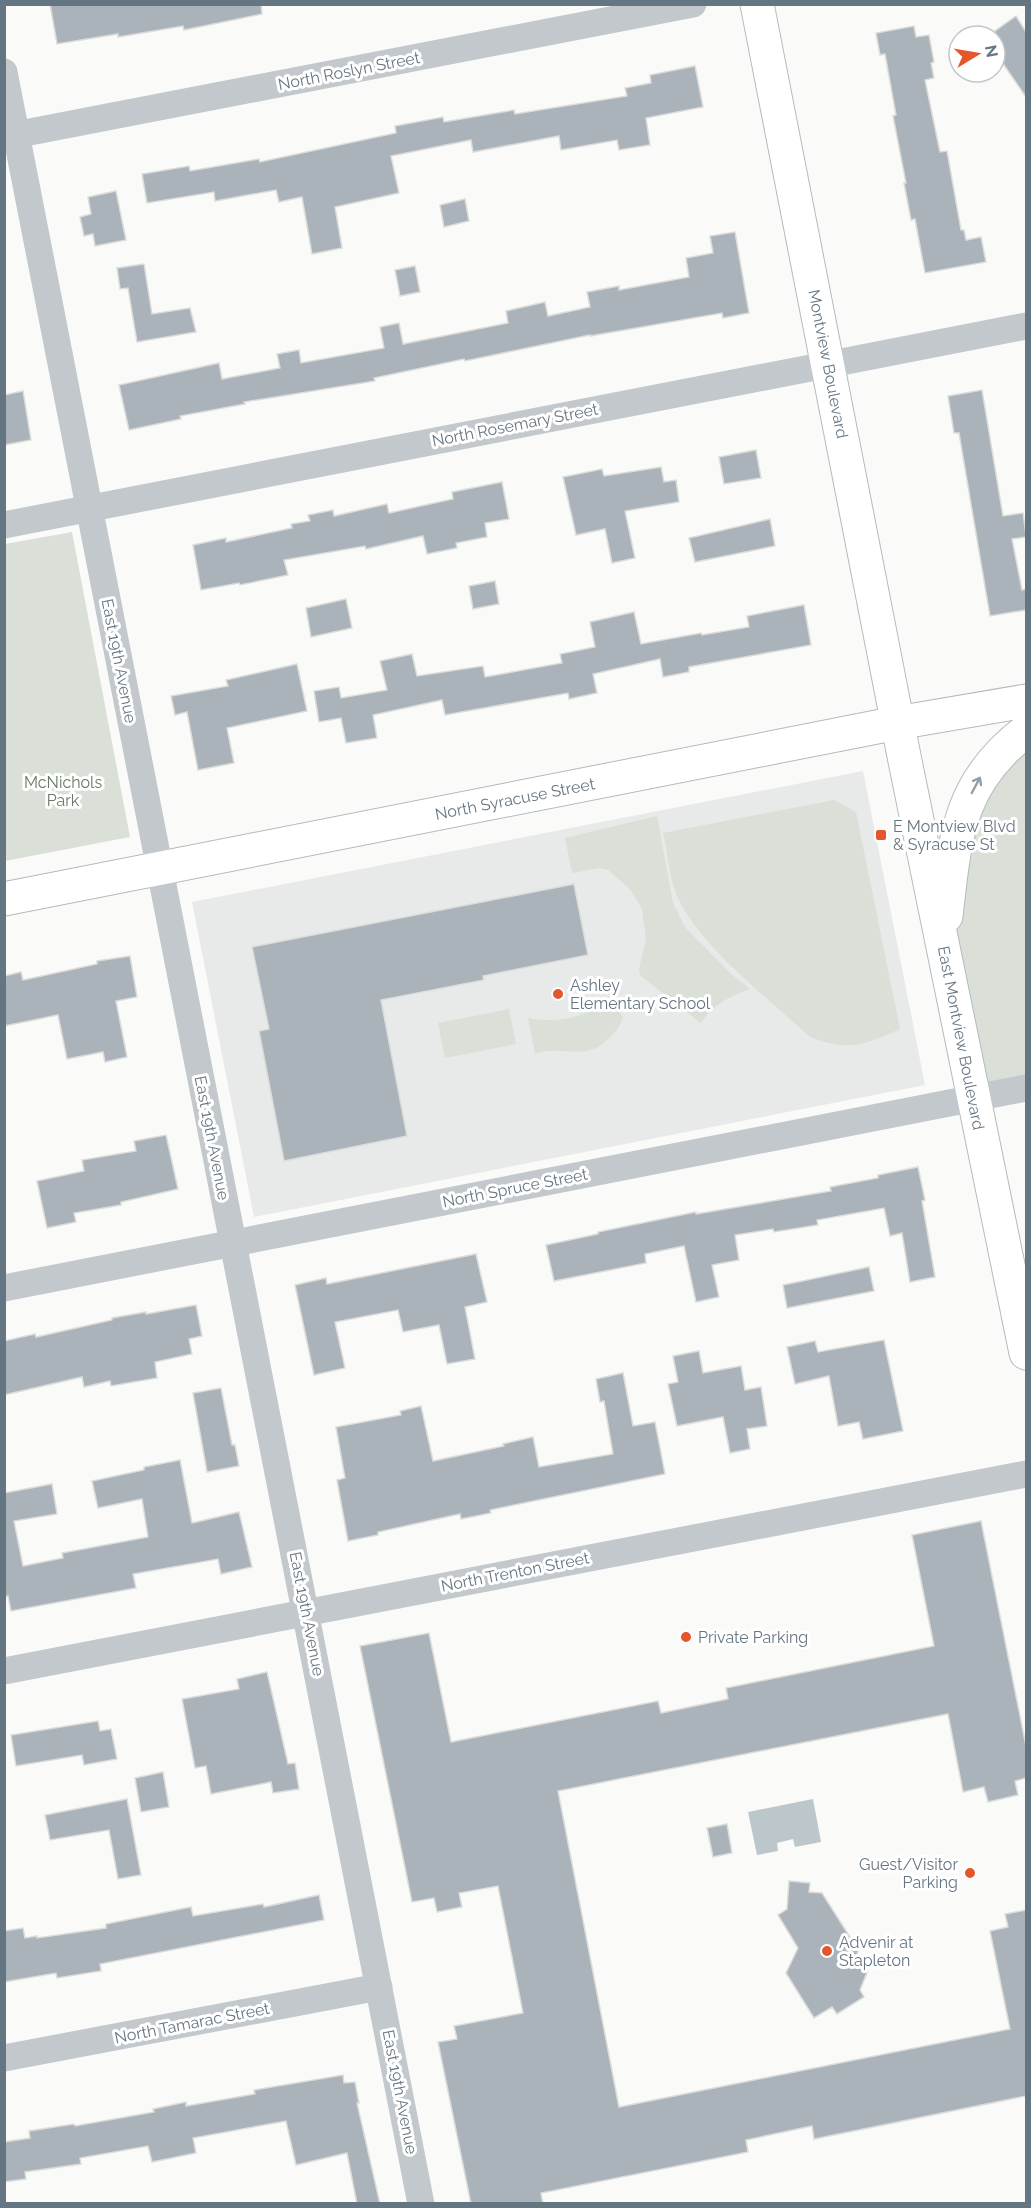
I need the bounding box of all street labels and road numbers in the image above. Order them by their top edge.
street label: North Roslyn Street [276,48,422,94]
street label: Montview Boulevard [804,288,852,440]
street label: North Rosemary Street [430,399,600,450]
street label: East 19th Avenue [98,597,140,725]
street label: North Syracuse Street [433,774,597,824]
street label: East Montview Boulevard [934,944,988,1132]
street label: East 19th Avenue [191,1074,233,1202]
street label: North Spruce Street [441,1164,590,1211]
street label: North Trenton Street [439,1548,591,1596]
street label: East 19th Avenue [286,1550,328,1678]
street label: North Tamarac Street [113,1999,272,2047]
street label: East 19th Avenue [379,2028,421,2156]

